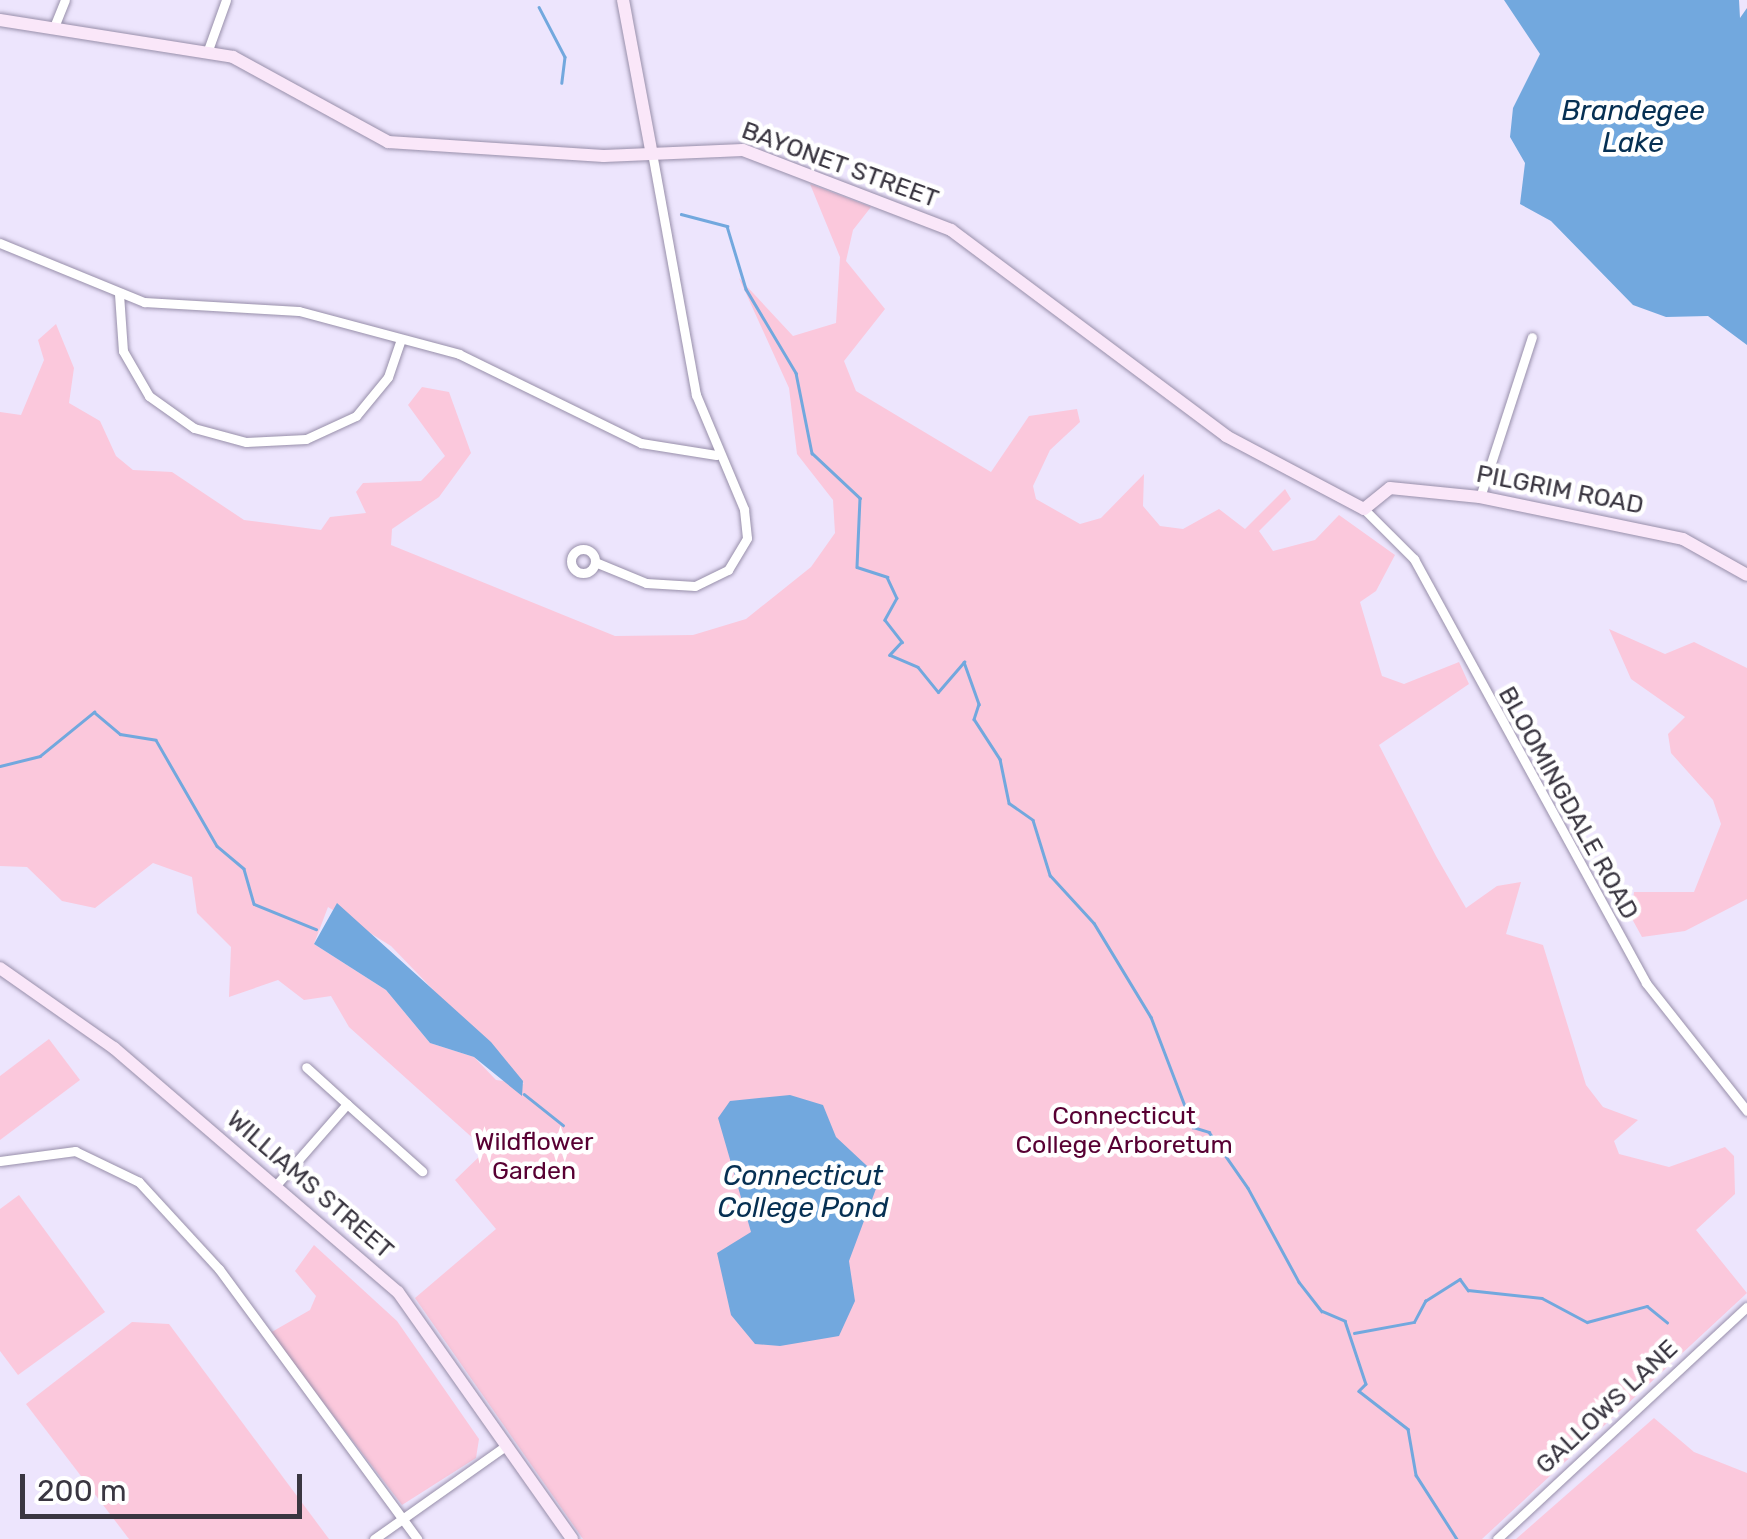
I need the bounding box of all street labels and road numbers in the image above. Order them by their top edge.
street label: BAYONET STREET [737,115,943,215]
street label: PILGRIM ROAD [1474,459,1646,521]
street label: BLOOMINGDALE ROAD [1492,681,1644,925]
street label: WILLIAMS STREET [221,1104,399,1266]
street label: GALLOWS LANE [1530,1334,1684,1480]

